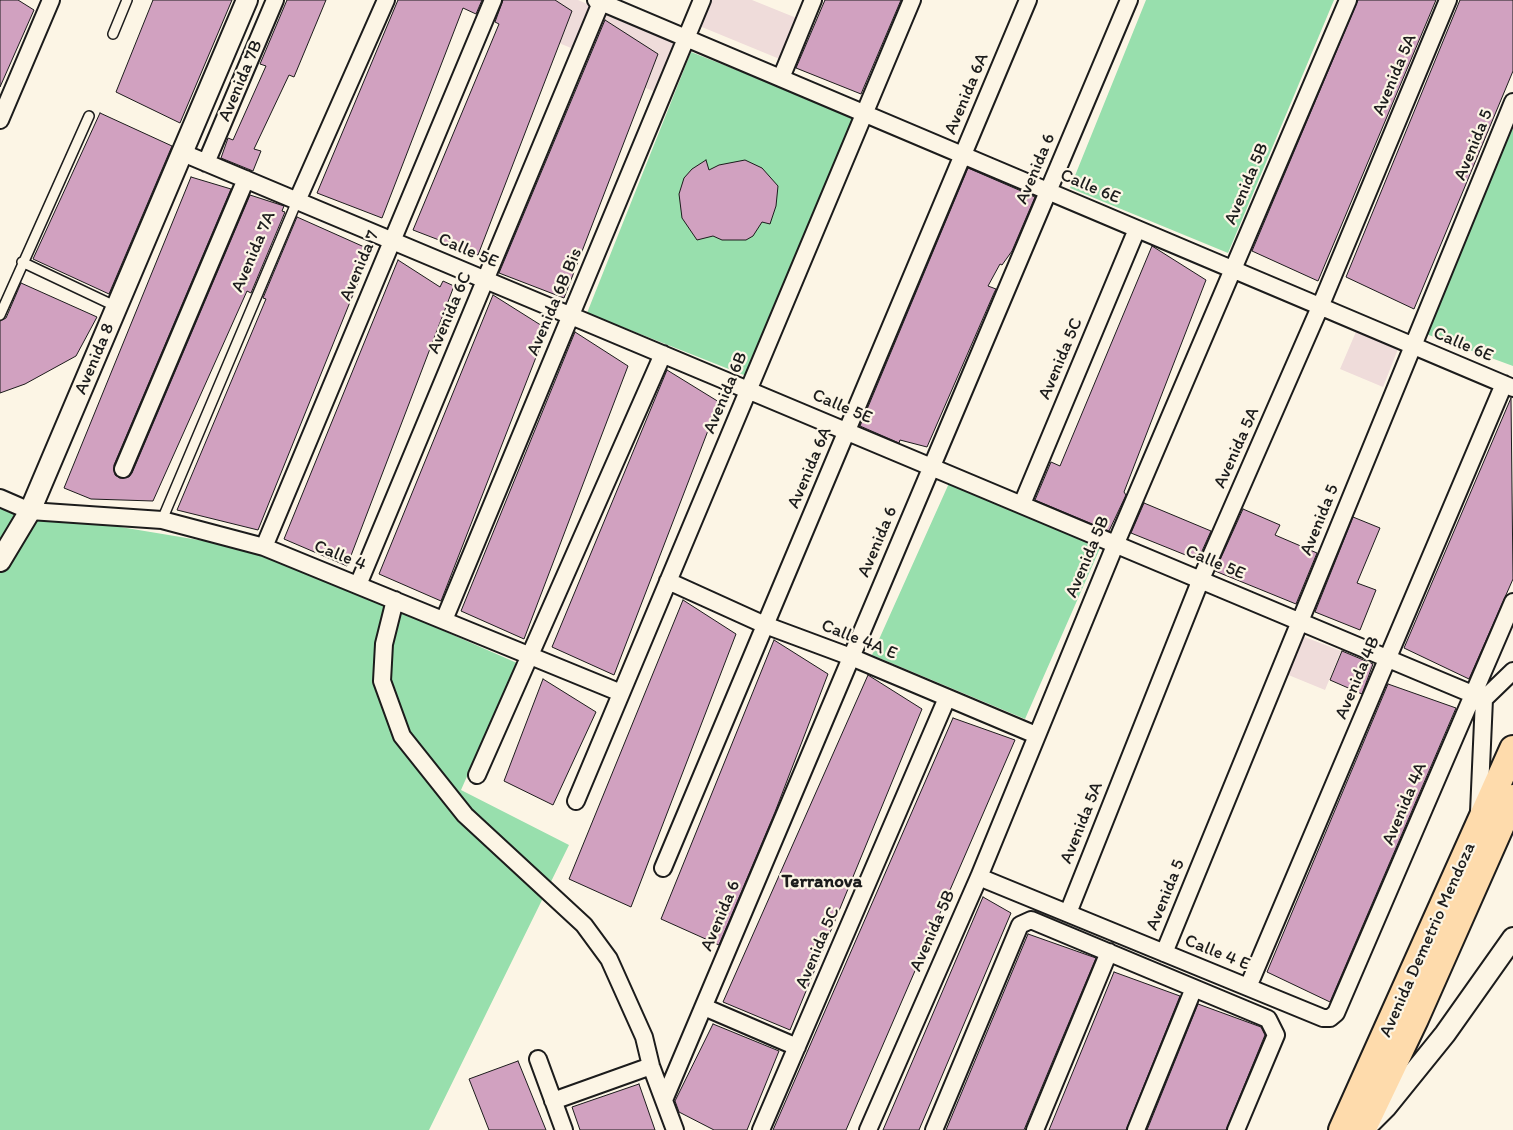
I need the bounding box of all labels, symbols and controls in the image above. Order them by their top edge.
street label: Avenida 5A [1368,31,1422,119]
street label: Avenida 7B [214,37,268,125]
street label: Avenida 6A [940,50,994,138]
street label: Avenida 5 [1450,106,1498,184]
street label: Avenida 6 [1011,130,1061,208]
street label: Avenida 5B [1220,140,1274,228]
street label: Calle 6E [1057,165,1123,209]
street label: Avenida 7A [227,208,281,296]
street label: Avenida 7 [336,227,384,305]
street label: Calle 5E [435,229,501,273]
street label: Avenida 6B Bis [523,245,587,359]
street label: Avenida 6C [423,269,477,357]
street label: Avenida 5C [1034,315,1088,403]
street label: Avenida 8 [70,320,120,398]
street label: Calle 6E [1430,323,1496,367]
street label: Avenida 6B [699,349,753,437]
street label: Calle 5E [809,385,875,429]
street label: Avenida 5A [1210,404,1264,492]
street label: Avenida 6A [783,424,837,512]
street label: Avenida 5 [1296,481,1344,559]
street label: Avenida 6 [853,503,903,581]
street label: Avenida 5B [1061,513,1115,601]
street label: Calle 4 [311,536,369,576]
street label: Calle 5E [1182,541,1248,585]
street label: Calle 4A E [818,615,900,665]
street label: Avenida 4B [1331,633,1385,723]
street label: Avenida 4A [1378,759,1432,849]
street label: Avenida 5A [1056,779,1108,867]
street label: Avenida Demetrio Mendoza [1375,839,1481,1041]
street label: Avenida 5 [1142,856,1190,934]
district label: Terranova [782,871,862,893]
street label: Avenida 6 [696,877,746,955]
street label: Avenida 5B [906,887,960,975]
street label: Avenida 5C [791,904,845,992]
street label: Calle 4 E [1181,930,1253,976]

